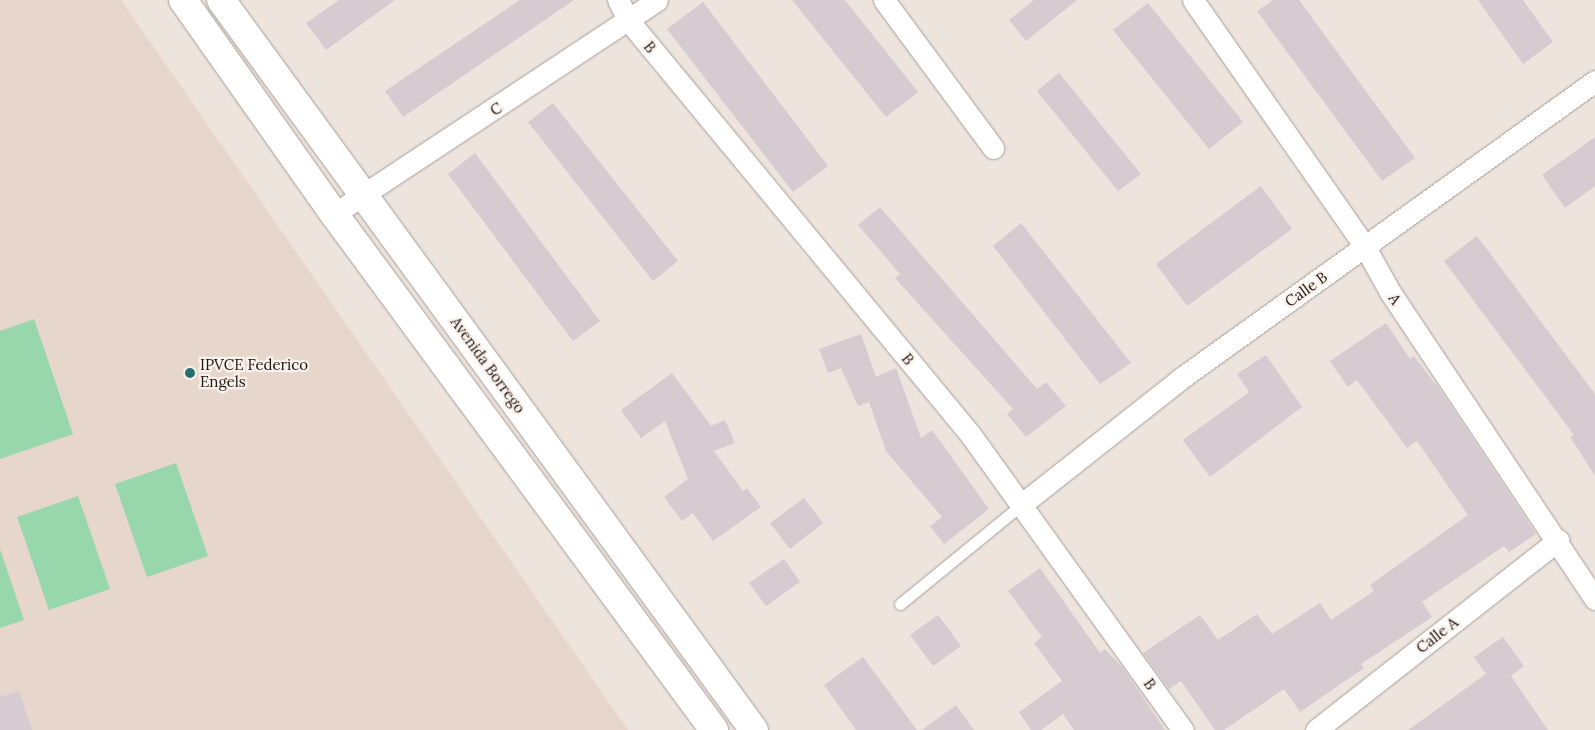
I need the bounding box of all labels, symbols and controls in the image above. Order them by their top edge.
street label: B [640,38,660,56]
street label: C [487,99,505,119]
street label: Calle B [1281,268,1331,310]
street label: A [1385,290,1405,308]
street label: Avenida Borrego [447,313,529,417]
street label: B [898,350,918,368]
place label: IPVCE Federico Engels [200,355,308,390]
marker: IPVCE Federico Engels [184,367,196,379]
street label: Calle A [1413,613,1461,657]
street label: B [1140,675,1160,693]

